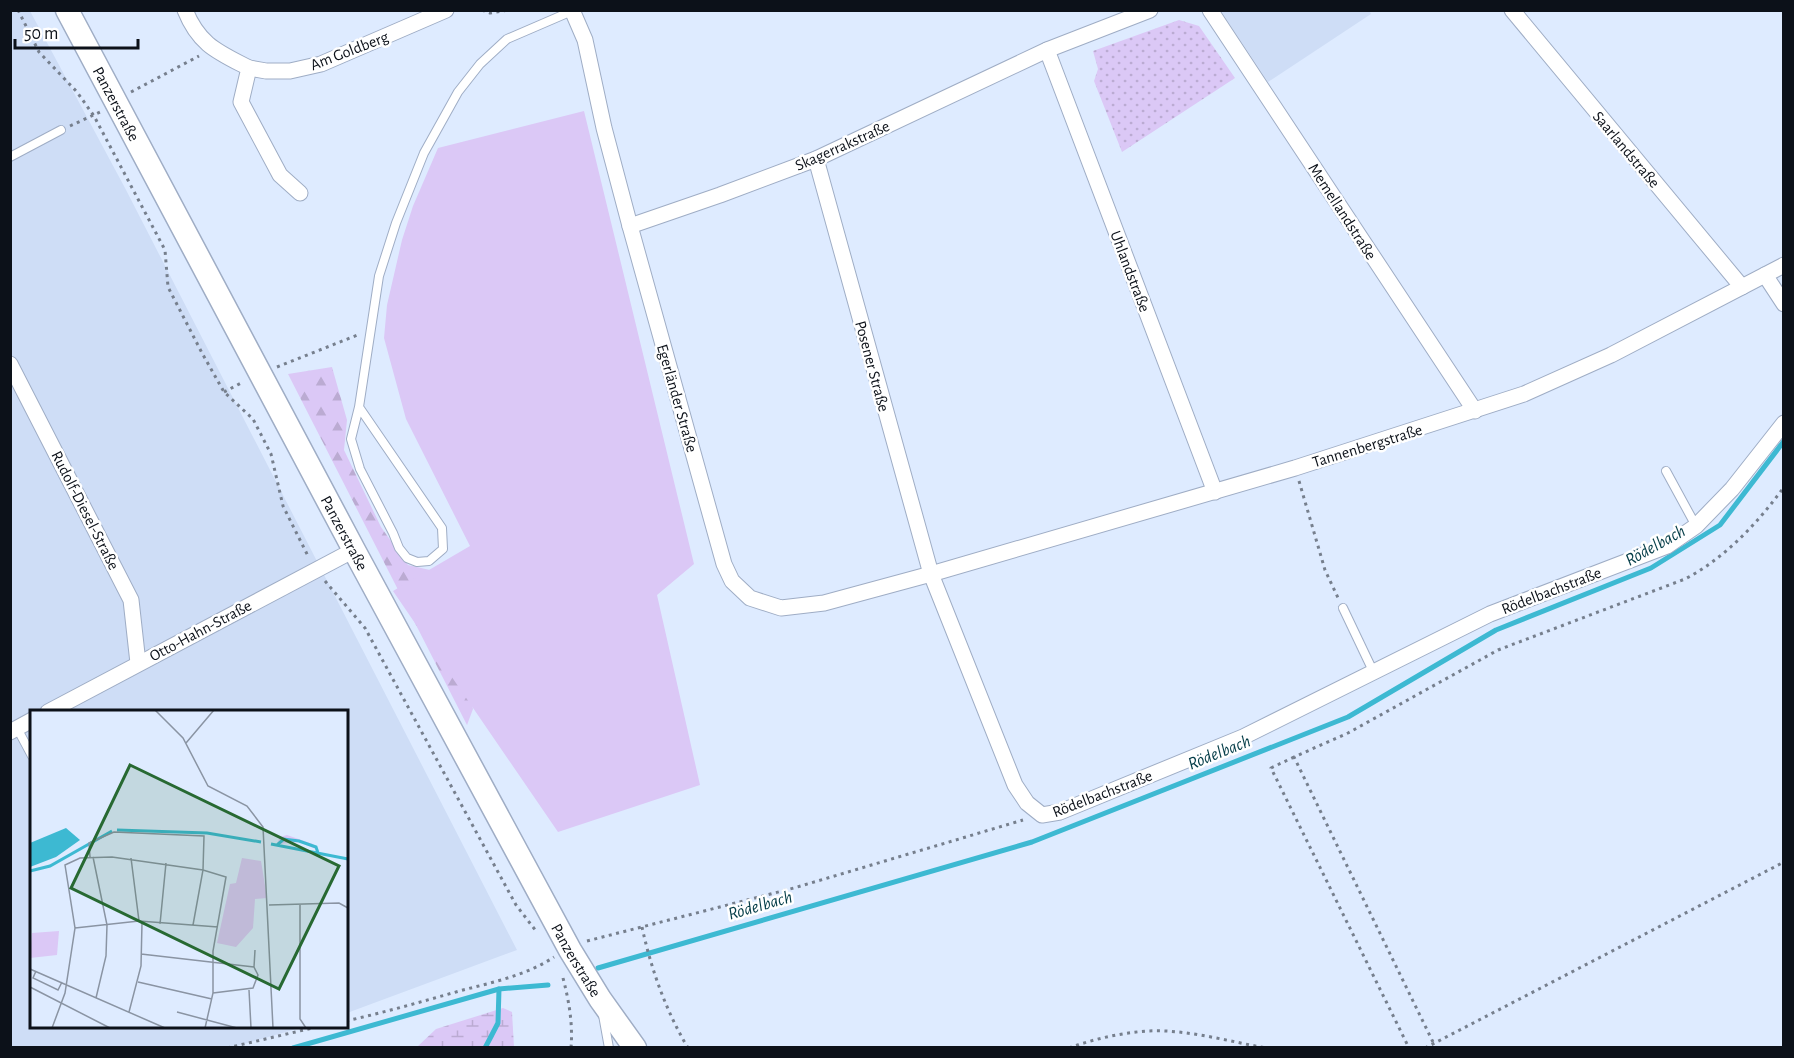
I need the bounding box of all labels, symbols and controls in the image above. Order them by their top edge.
scale bar [15,12,138,50]
text: 50 m [24,25,58,43]
street label: Am Goldberg [308,29,391,73]
street label: Panzerstraße [90,64,142,144]
street label: Saarlandstraße [1590,108,1663,191]
street label: Skagerrakstraße [793,118,892,174]
street label: Memellandstraße [1305,161,1379,263]
street label: Uhlandstraße [1107,228,1153,314]
street label: Posener Straße [852,319,892,414]
street label: Egerländer Straße [654,342,700,454]
street label: Tannenbergstraße [1310,422,1424,470]
street label: Rudolf-Diesel-Straße [48,448,122,573]
street label: Panzerstraße [318,493,370,573]
water label: Rödelbach [1622,522,1689,570]
street label: Rödelbachstraße [1499,565,1603,617]
street label: Otto-Hahn-Straße [147,597,254,664]
inset map [30,710,348,1028]
water label: Rödelbach [1185,732,1253,774]
street label: Rödelbachstraße [1050,768,1154,820]
water label: Rödelbach [726,888,794,924]
street label: Panzerstraße [548,921,604,1000]

